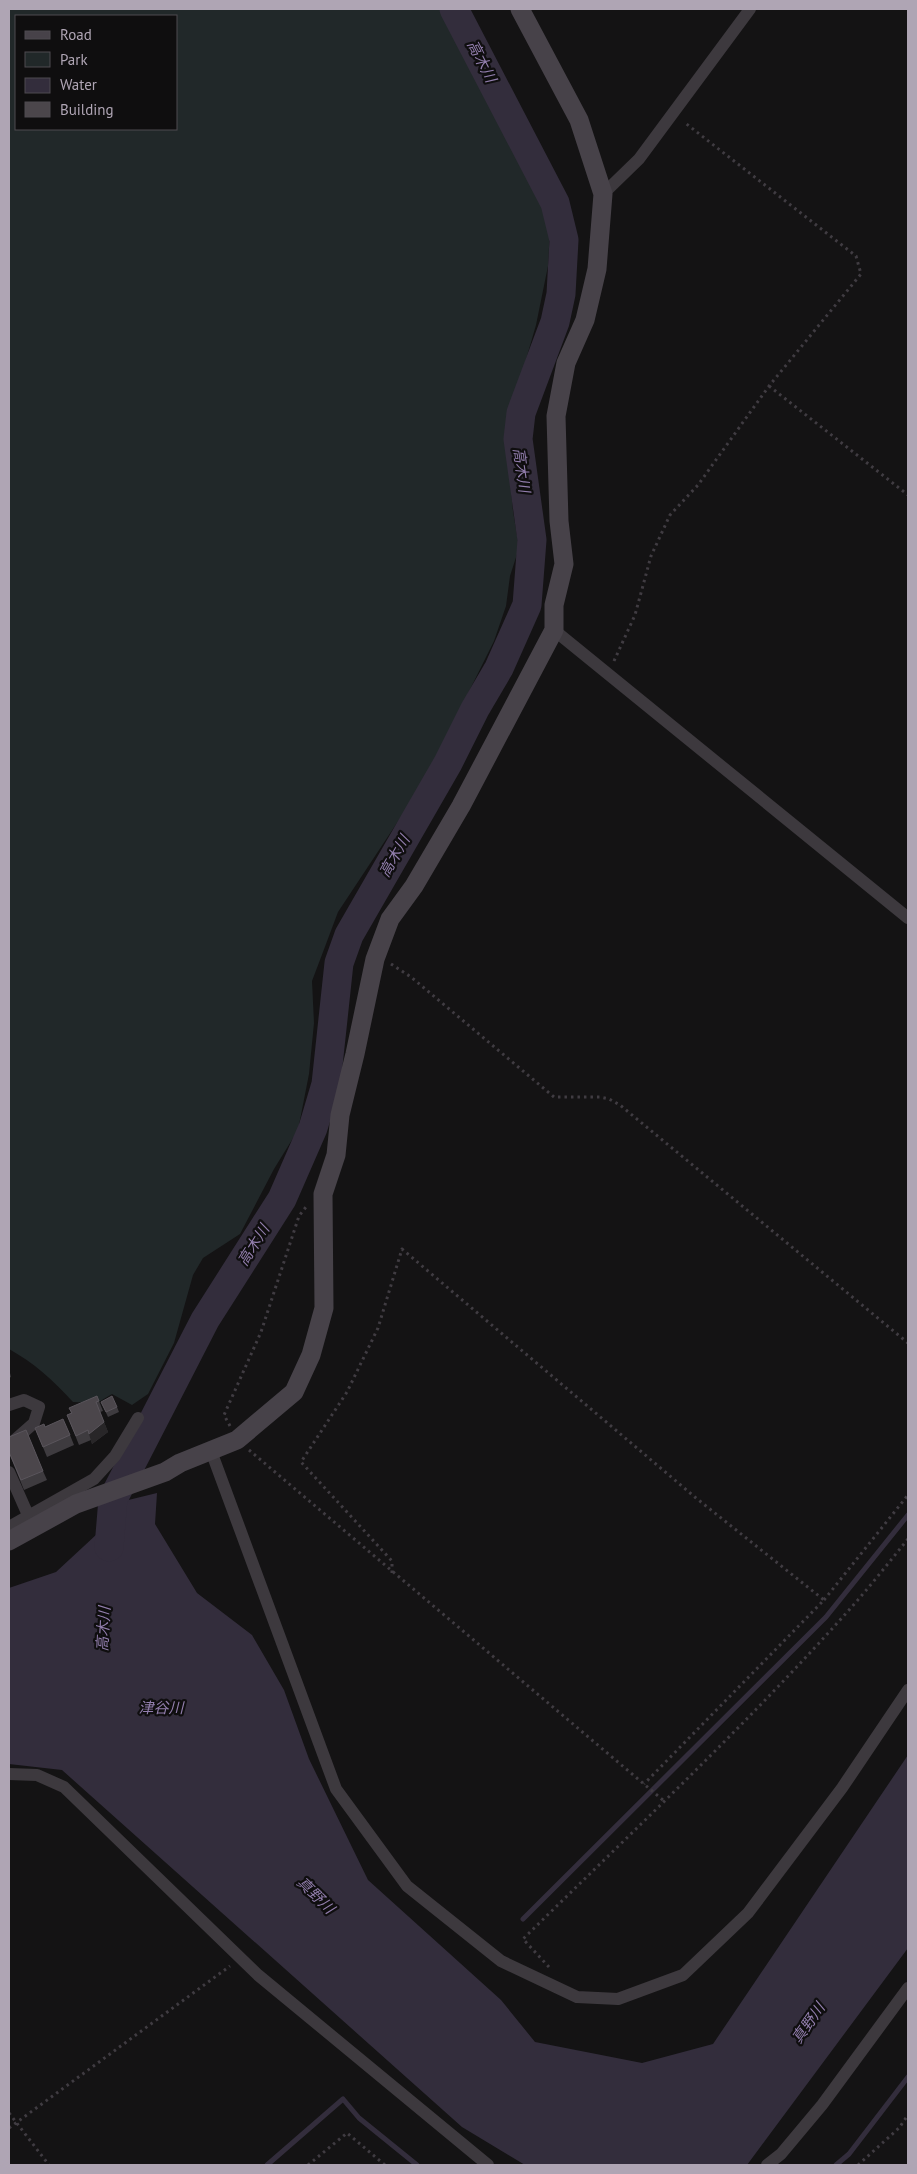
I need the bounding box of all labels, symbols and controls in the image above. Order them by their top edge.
legend [15,15,178,130]
text: Road [60,25,92,44]
water label: 高木川 [463,37,502,87]
text: Park [60,50,88,69]
text: Water [60,75,97,94]
text: Building [60,100,114,119]
water label: 高木川 [509,446,535,496]
water label: 高木川 [375,830,414,880]
water label: 高木川 [233,1219,274,1269]
water label: 高木川 [92,1604,114,1652]
water label: 津谷川 [138,1698,185,1717]
water label: 真野川 [293,1873,340,1919]
water label: 真野川 [787,1997,830,2047]

